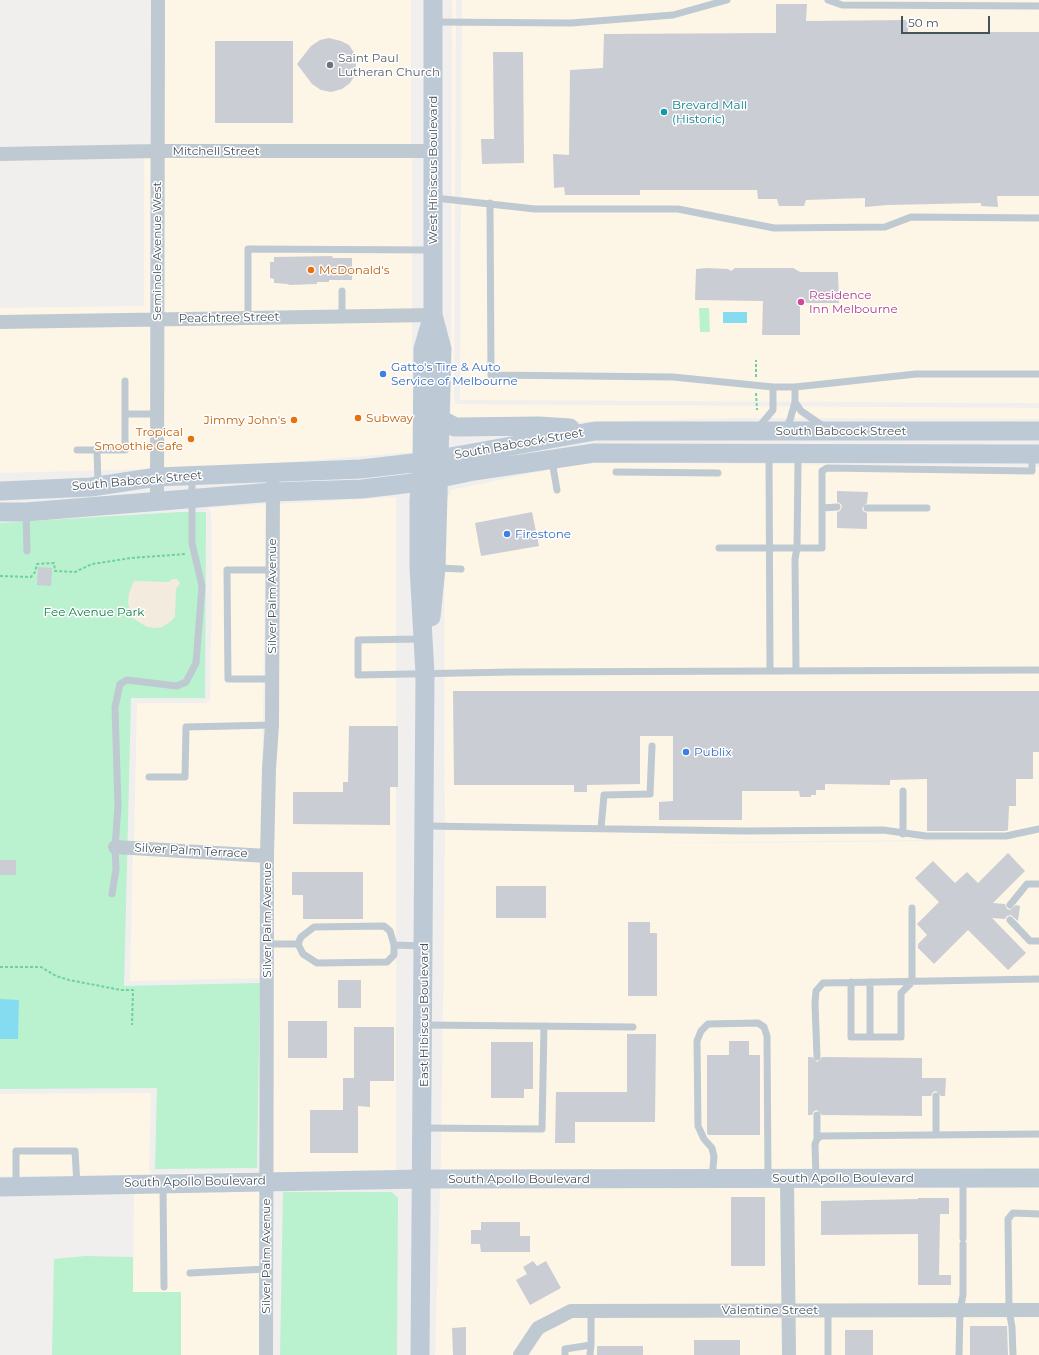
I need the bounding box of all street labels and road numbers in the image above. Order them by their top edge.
street label: West Hibiscus Boulevard [426,96,440,244]
street label: Mitchell Street [172,144,260,158]
street label: Seminole Avenue West [150,182,164,320]
street label: Peachtree Street [178,310,280,326]
street label: South Babcock Street [776,424,906,438]
street label: South Babcock Street [453,426,585,462]
street label: South Babcock Street [71,468,203,494]
street label: Silver Palm Avenue [265,538,279,654]
street label: Silver Palm Terrace [134,841,248,861]
street label: Silver Palm Avenue [260,862,274,978]
street label: East Hibiscus Boulevard [417,943,431,1087]
street label: South Apollo Boulevard [772,1171,914,1185]
street label: South Apollo Boulevard [448,1172,590,1186]
street label: South Apollo Boulevard [124,1174,266,1190]
street label: Silver Palm Avenue [259,1198,273,1314]
street label: Valentine Street [722,1303,818,1317]

